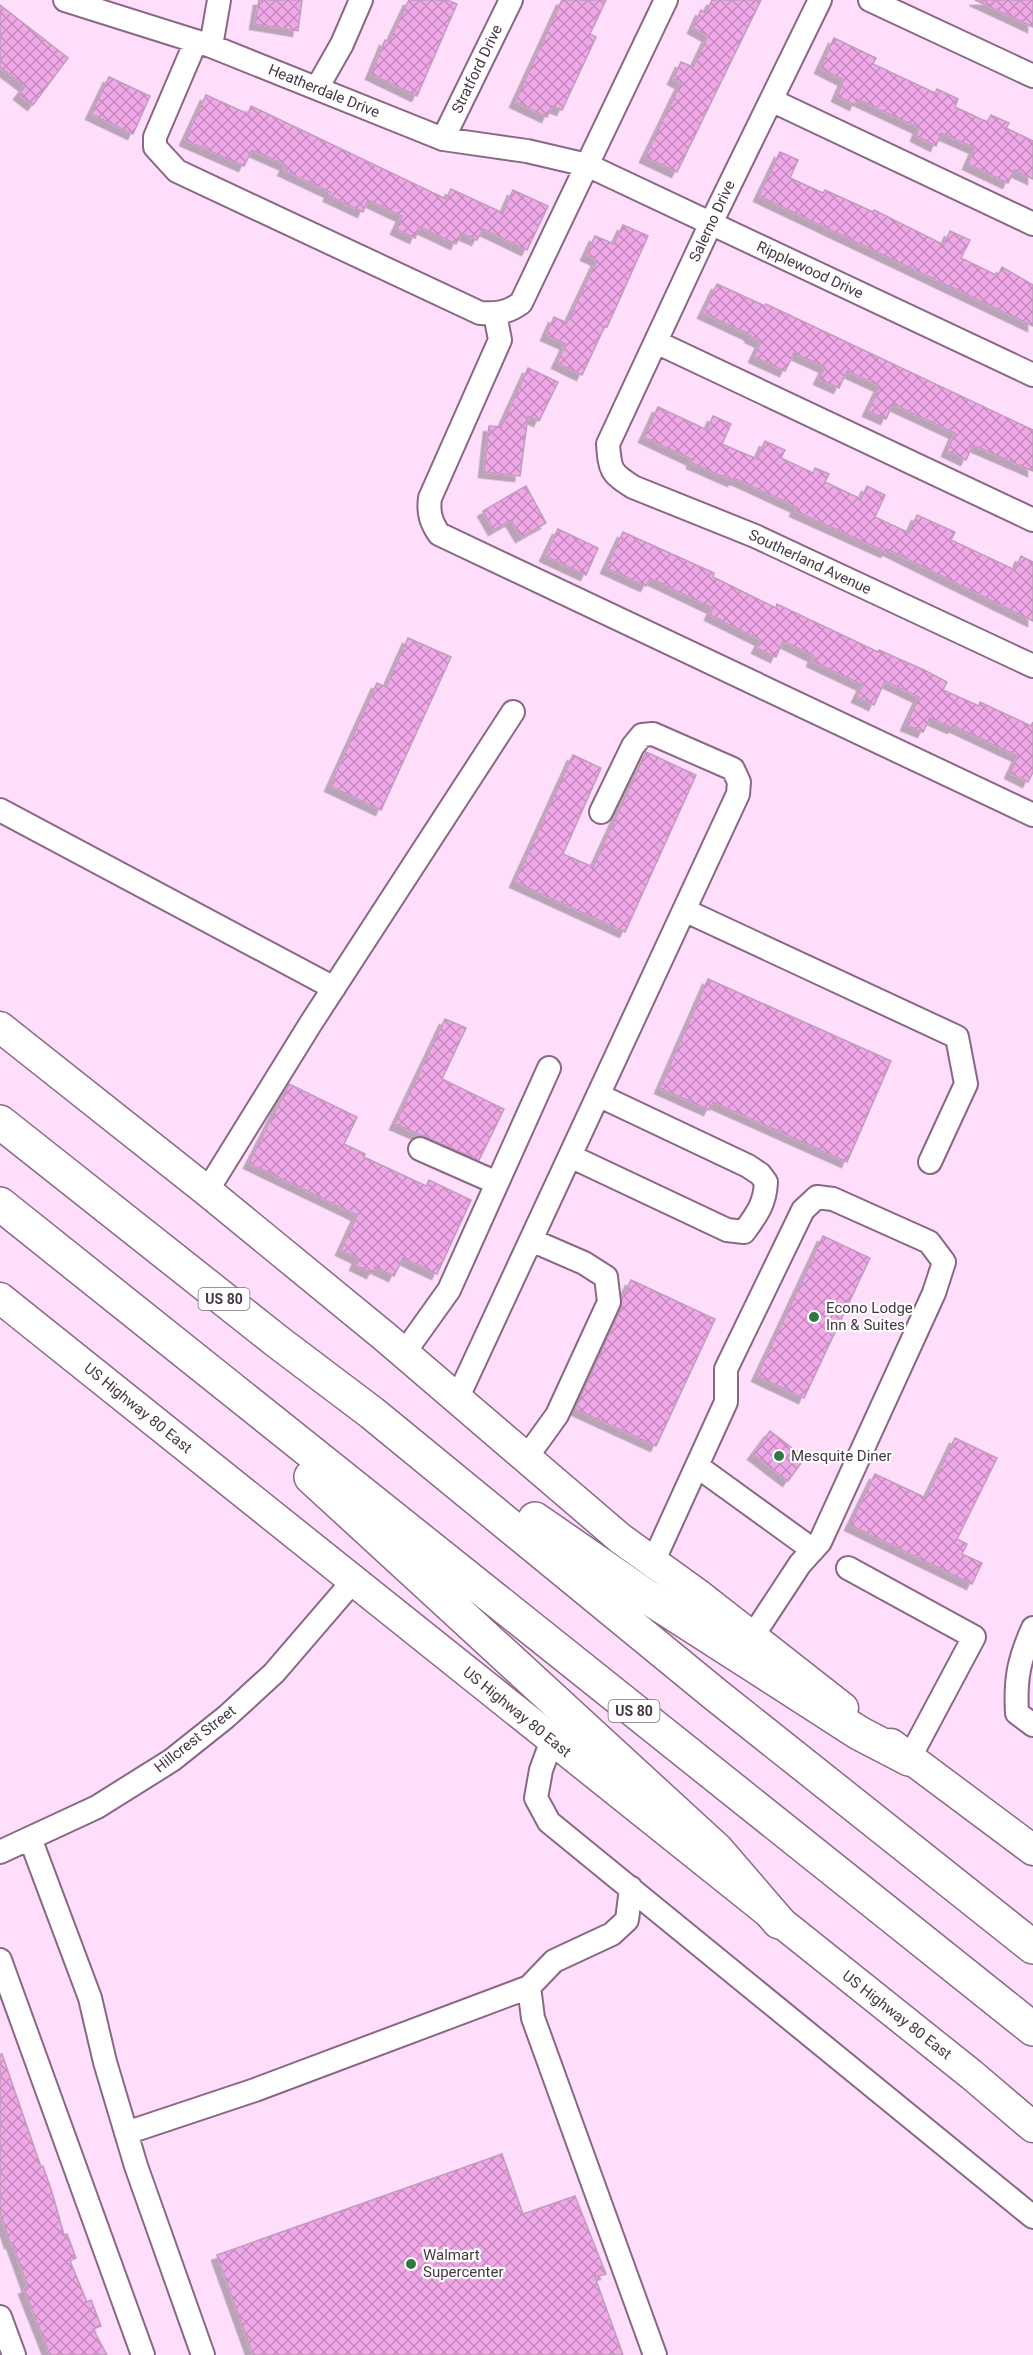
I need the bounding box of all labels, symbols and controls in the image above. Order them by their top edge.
street label: Stratford Drive [448,22,506,116]
street label: Heatherdale Drive [266,60,382,122]
street label: Salerno Drive [685,177,739,265]
street label: Ripplewood Drive [754,237,866,303]
street label: Southerland Avenue [746,526,874,598]
road number: US 80 [198,1288,250,1310]
place label: Econo Lodge Inn & Suites [826,1299,913,1334]
marker: Econo Lodge Inn & Suites [807,1310,821,1324]
street label: US Highway 80 East [80,1359,196,1457]
place label: Mesquite Diner [791,1447,892,1465]
marker: Mesquite Diner [772,1449,786,1463]
street label: US Highway 80 East [459,1663,575,1761]
road number: US 80 [608,1700,660,1722]
street label: Hillcrest Street [151,1702,239,1776]
street label: US Highway 80 East [839,1967,955,2063]
place label: Walmart Supercenter [423,2246,504,2281]
marker: Walmart Supercenter [404,2257,418,2271]

